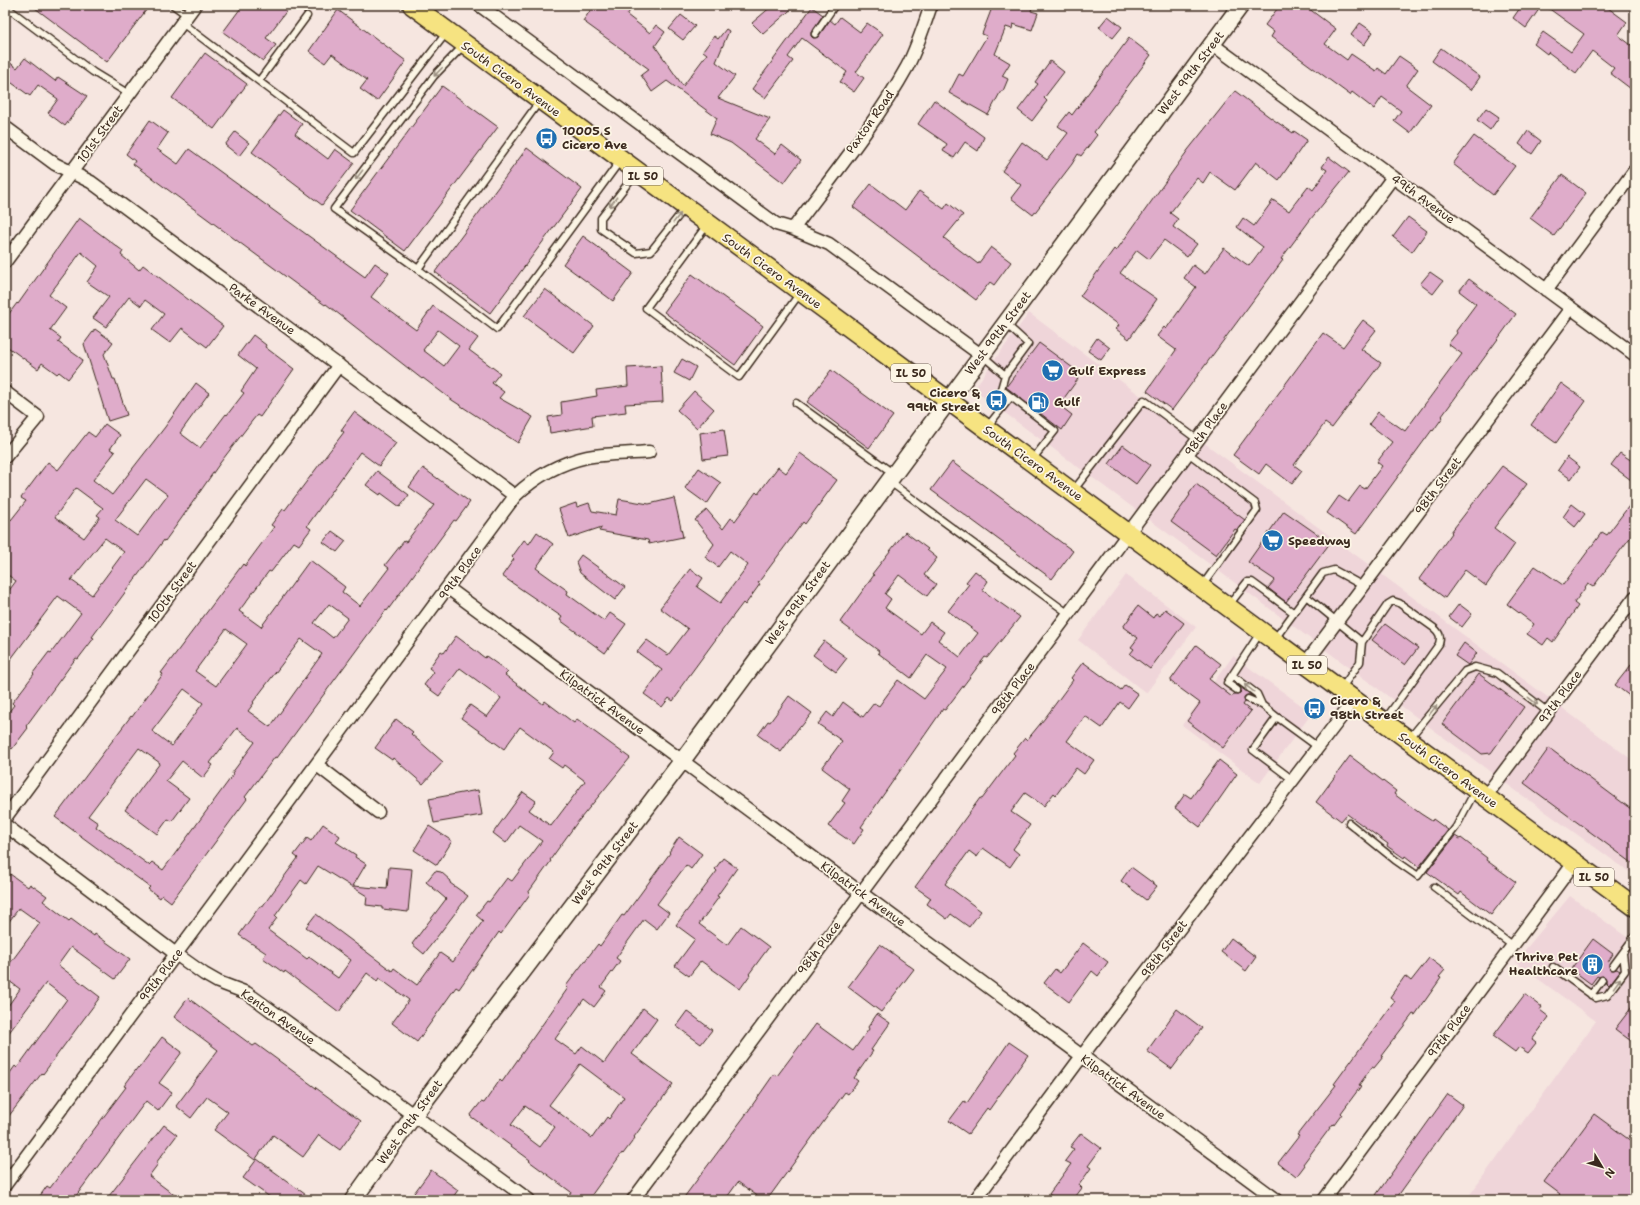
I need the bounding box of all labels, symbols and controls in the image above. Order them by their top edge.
street label: West 99th Street [1154,28,1228,118]
street label: South Cicero Avenue [458,38,564,121]
one-way arrow [433,67,442,77]
street label: Paxton Road [842,87,898,157]
street label: 101st Street [74,102,126,166]
place label: 10005 S Cicero Ave [562,123,628,153]
bus stop icon: 10005 S Cicero Ave [533,125,559,151]
road number: IL 50 [623,167,663,185]
one-way arrow [355,170,363,181]
street label: 49th Avenue [1388,170,1458,228]
one-way arrow [609,197,617,208]
one-way arrow [672,213,681,224]
street label: South Cicero Avenue [719,230,825,313]
street label: Parke Avenue [226,279,299,339]
street label: West 99th Street [961,288,1035,378]
supermarket icon: Gulf Express [1039,358,1065,384]
place label: Gulf Express [1068,363,1146,379]
road number: IL 50 [891,364,931,382]
place label: Cicero & 99th Street [907,385,981,415]
bus stop icon: Cicero & 99th Street [983,387,1009,413]
fuel station icon: Gulf [1026,389,1052,415]
place label: Gulf [1054,394,1080,410]
street label: 98th Place [1181,398,1231,459]
street label: South Cicero Avenue [980,422,1086,505]
street label: 98th Street [1411,454,1465,518]
supermarket icon: Speedway [1260,528,1286,554]
place label: Speedway [1288,533,1351,549]
street label: 99th Place [435,542,485,603]
street label: 100th Street [144,558,200,626]
street label: West 99th Street [762,558,834,648]
road number: IL 50 [1287,656,1327,674]
street label: 98th Place [987,659,1039,719]
street label: Kilpatrick Avenue [556,666,648,738]
street label: 97th Place [1535,667,1586,727]
one-way arrow [1244,684,1255,693]
place label: Cicero & 98th Street [1330,693,1404,723]
bus stop icon: Cicero & 98th Street [1301,695,1327,721]
one-way arrow [1528,696,1539,705]
one-way arrow [1428,704,1437,715]
street label: South Cicero Avenue [1395,729,1501,812]
street label: West 99th Street [568,818,642,908]
street label: Kilpatrick Avenue [817,858,909,930]
road number: IL 50 [1574,868,1614,886]
street label: 98th Street [1137,917,1191,981]
street label: 98th Place [793,918,845,978]
street label: 99th Place [136,945,187,1005]
place label: Thrive Pet Healthcare [1509,949,1578,979]
building icon: Thrive Pet Healthcare [1580,951,1606,977]
one-way arrow [1613,977,1621,988]
street label: Kenton Avenue [238,985,318,1049]
street label: 97th Place [1424,1001,1475,1061]
street label: Kilpatrick Avenue [1077,1051,1169,1123]
street label: West 99th Street [374,1077,446,1167]
north arrow [1582,1147,1622,1187]
text: N [1601,1165,1618,1181]

